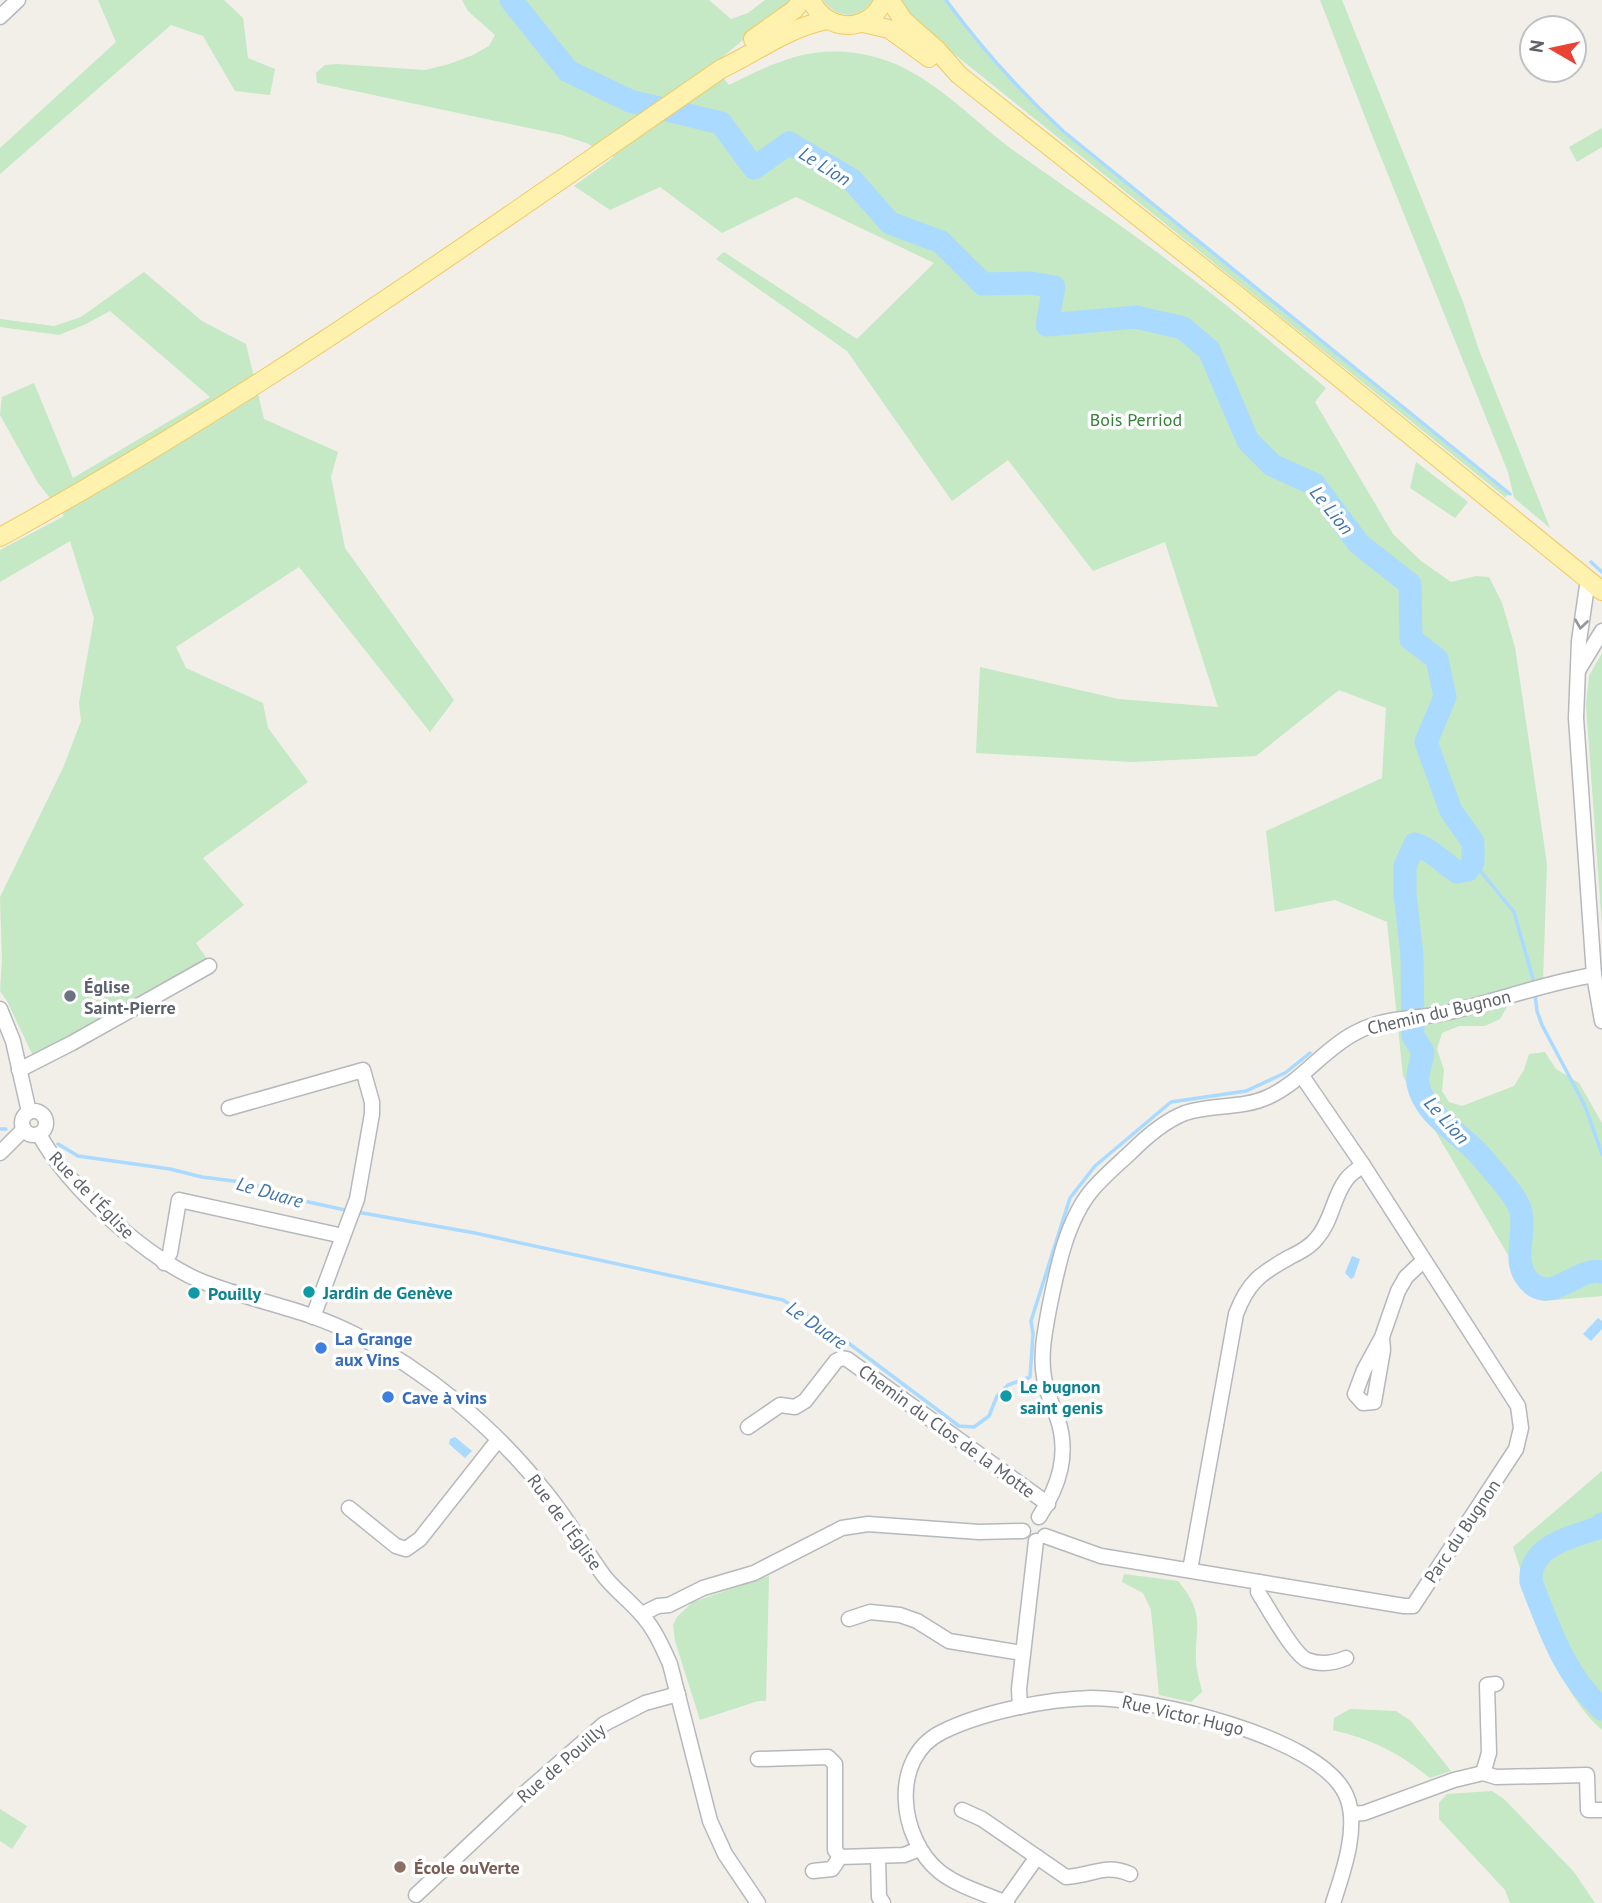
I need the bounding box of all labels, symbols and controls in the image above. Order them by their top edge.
north arrow [1518,14,1588,84]
text: N [1523,38,1549,54]
water label: Le Lion [795,141,855,191]
park label: Bois Perriod [1090,408,1182,431]
water label: Le Lion [1305,481,1359,539]
one-way arrow [1574,619,1589,630]
place label: Église Saint-Pierre [84,975,176,1019]
street label: Chemin du Bugnon [1365,984,1513,1040]
marker: Église Saint-Pierre [62,988,78,1004]
water label: Le Lion [1419,1091,1475,1149]
street label: Rue de l'Église [44,1146,140,1244]
water label: Le Duare [234,1171,306,1213]
place label: Jardin de Genève [322,1281,453,1304]
place label: Pouilly [208,1282,261,1305]
marker: Jardin de Genève [301,1284,317,1300]
marker: Pouilly [186,1285,202,1301]
water label: Le Duare [782,1296,852,1355]
place label: La Grange aux Vins [335,1327,412,1371]
marker: La Grange aux Vins [313,1340,329,1356]
street label: Chemin du Clos de la Motte [854,1359,1040,1503]
place label: Le bugnon saint genis [1020,1375,1103,1419]
place label: Cave à vins [402,1386,487,1409]
marker: Le bugnon saint genis [998,1388,1014,1404]
marker: Cave à vins [380,1389,396,1405]
street label: Rue de l'Église [522,1469,608,1575]
street label: Parc du Bugnon [1419,1475,1505,1587]
street label: Rue Victor Hugo [1120,1690,1246,1740]
street label: Rue de Pouilly [512,1718,611,1808]
place label: École ouVerte [414,1856,520,1879]
marker: École ouVerte [392,1859,408,1875]

